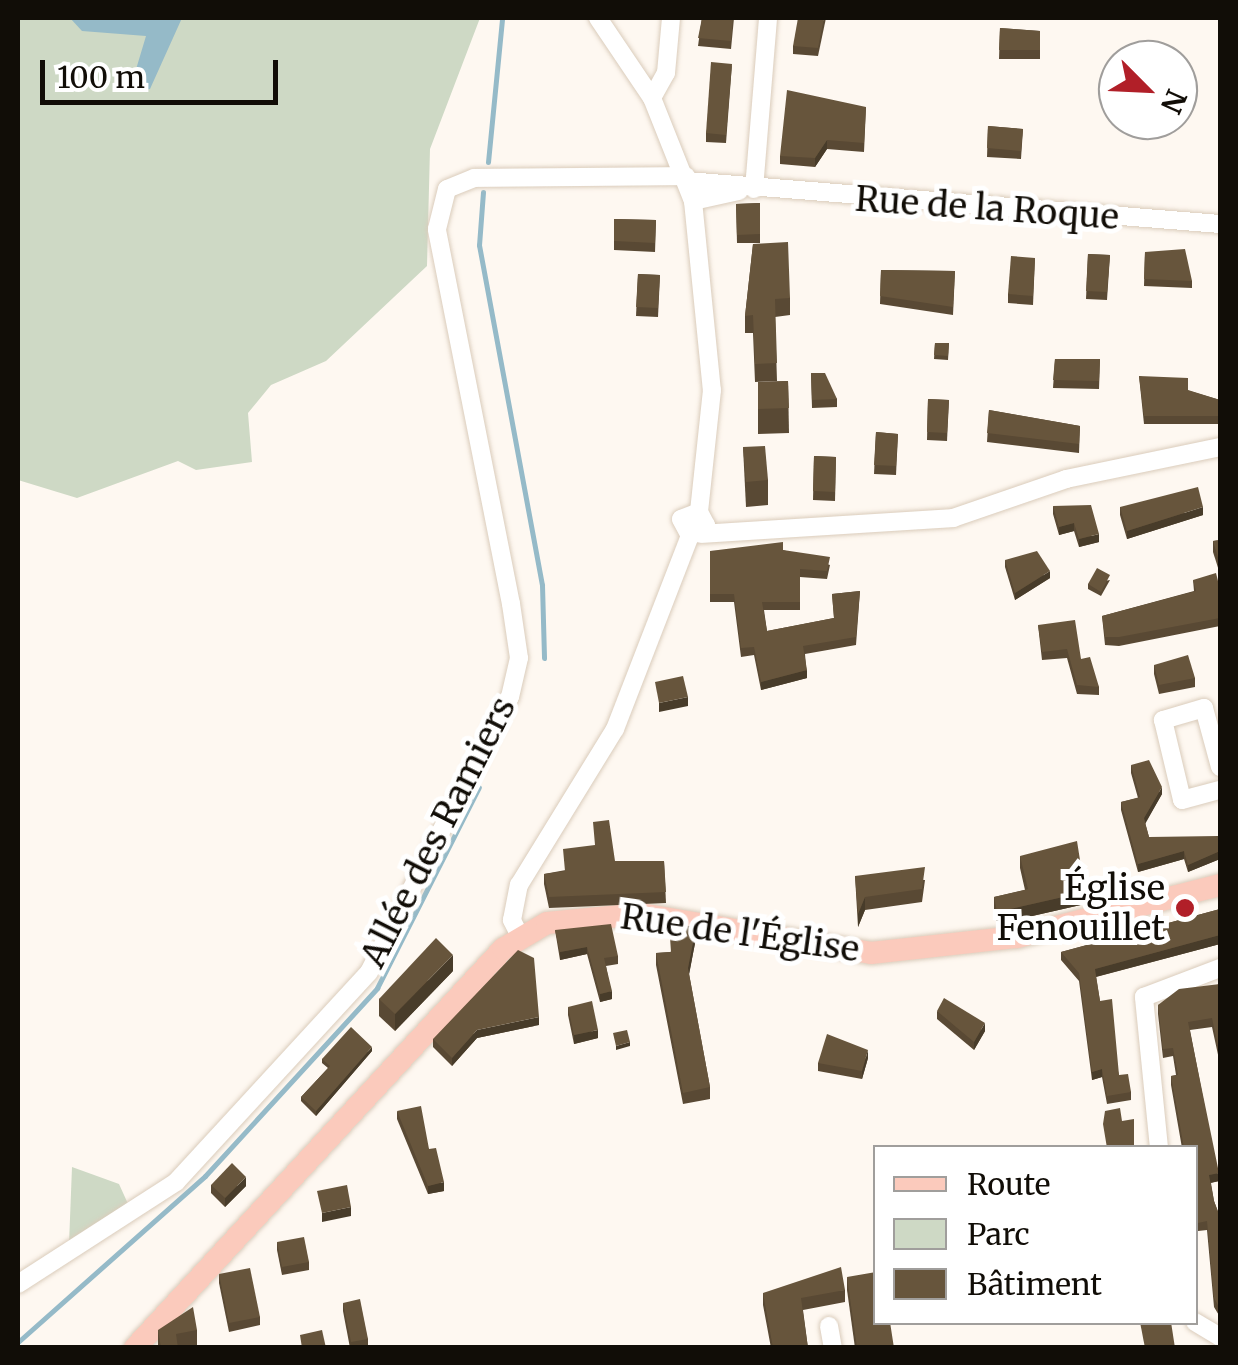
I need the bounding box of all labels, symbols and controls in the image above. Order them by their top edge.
scale bar [45,40,282,102]
north arrow [1098,40,1198,140]
text: 100 m [57,58,145,96]
text: N [1153,84,1195,119]
street label: Rue de la Roque [854,178,1120,238]
street label: Allée des Ramiers [352,690,524,974]
place label: Église Fenouillet [996,867,1165,949]
street label: Rue de l'Église [618,895,862,971]
marker: Église Fenouillet [1174,897,1196,919]
legend [873,1145,1198,1325]
text: Route [967,1165,1050,1203]
text: Parc [967,1215,1030,1253]
text: Bâtiment [967,1265,1102,1303]

